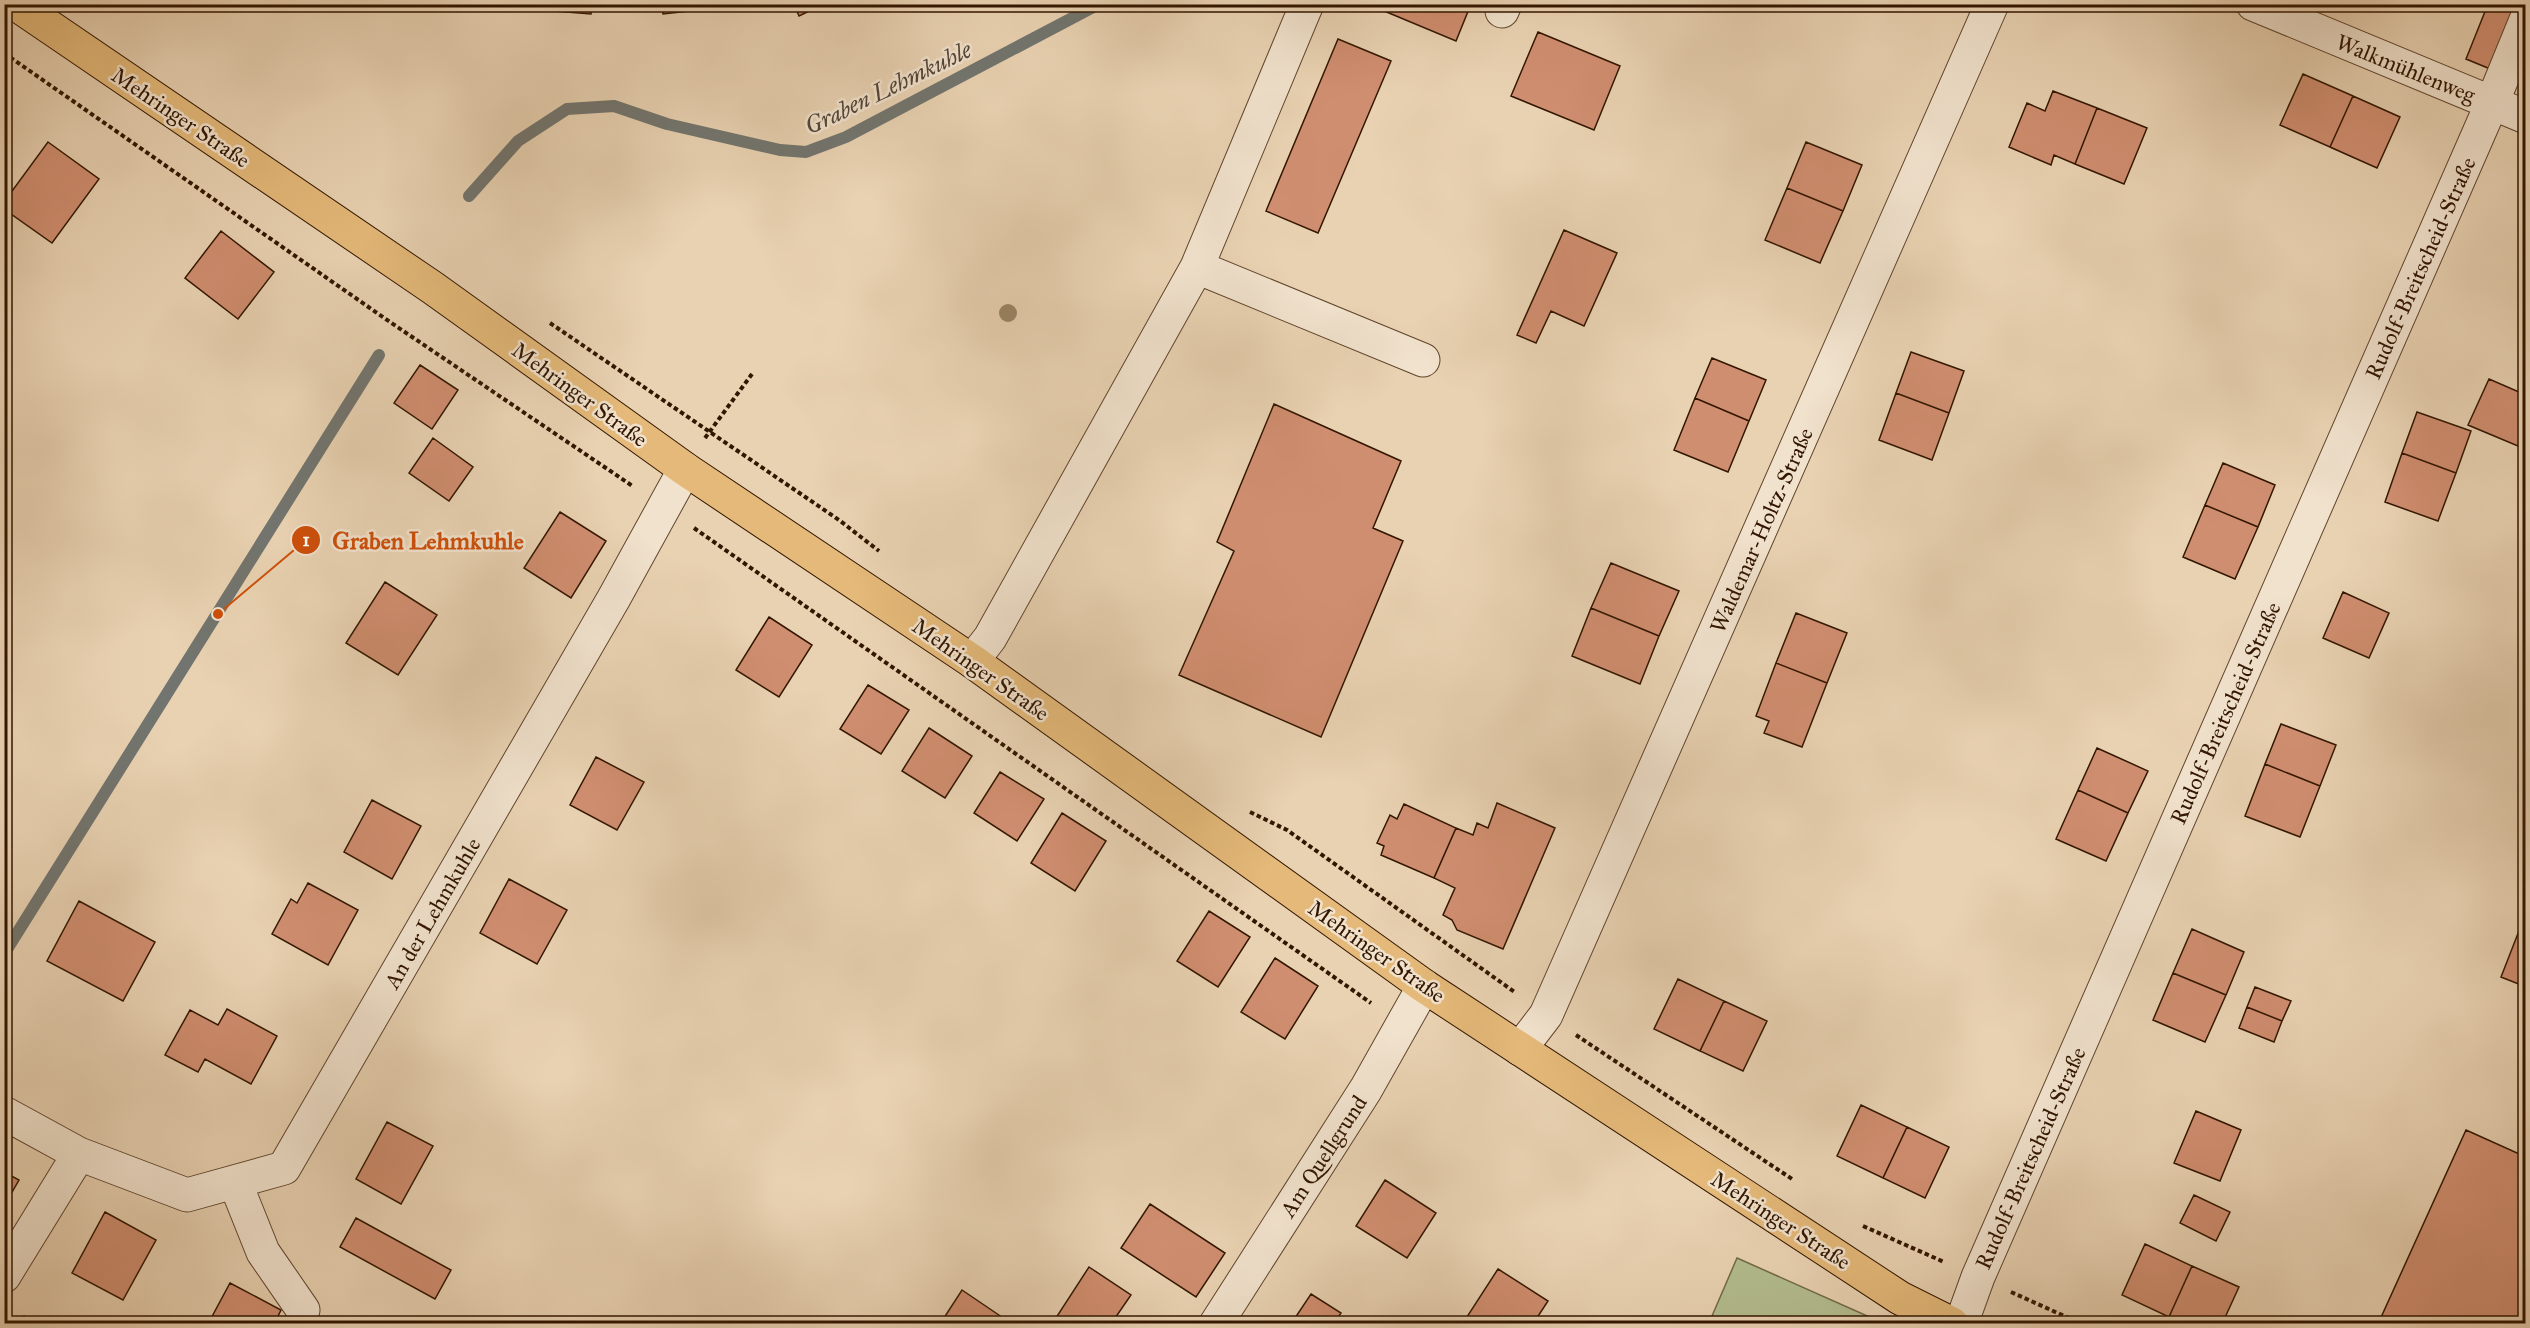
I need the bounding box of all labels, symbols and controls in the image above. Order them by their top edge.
street label: Walkmühlenweg [2332,28,2480,109]
water label: Graben Lehmkuhle [800,34,977,141]
street label: Mehringer Straße [106,61,255,174]
street label: Rudolf-Breitscheid-Straße [2359,153,2482,383]
street label: Mehringer Straße [507,336,653,453]
street label: Waldemar-Holtz-Straße [1704,423,1819,637]
callout: Graben Lehmkuhle [291,519,536,561]
text: Graben Lehmkuhle [332,526,524,556]
text: 1 [302,529,310,551]
street label: Rudolf-Breitscheid-Straße [2164,598,2287,828]
street label: Mehringer Straße [907,612,1054,727]
street label: An der Lehmkuhle [378,833,487,994]
street label: Mehringer Straße [1303,894,1450,1009]
street label: Rudolf-Breitscheid-Straße [1969,1043,2092,1273]
street label: Am Quellgrund [1274,1090,1373,1223]
street label: Mehringer Straße [1706,1165,1856,1276]

